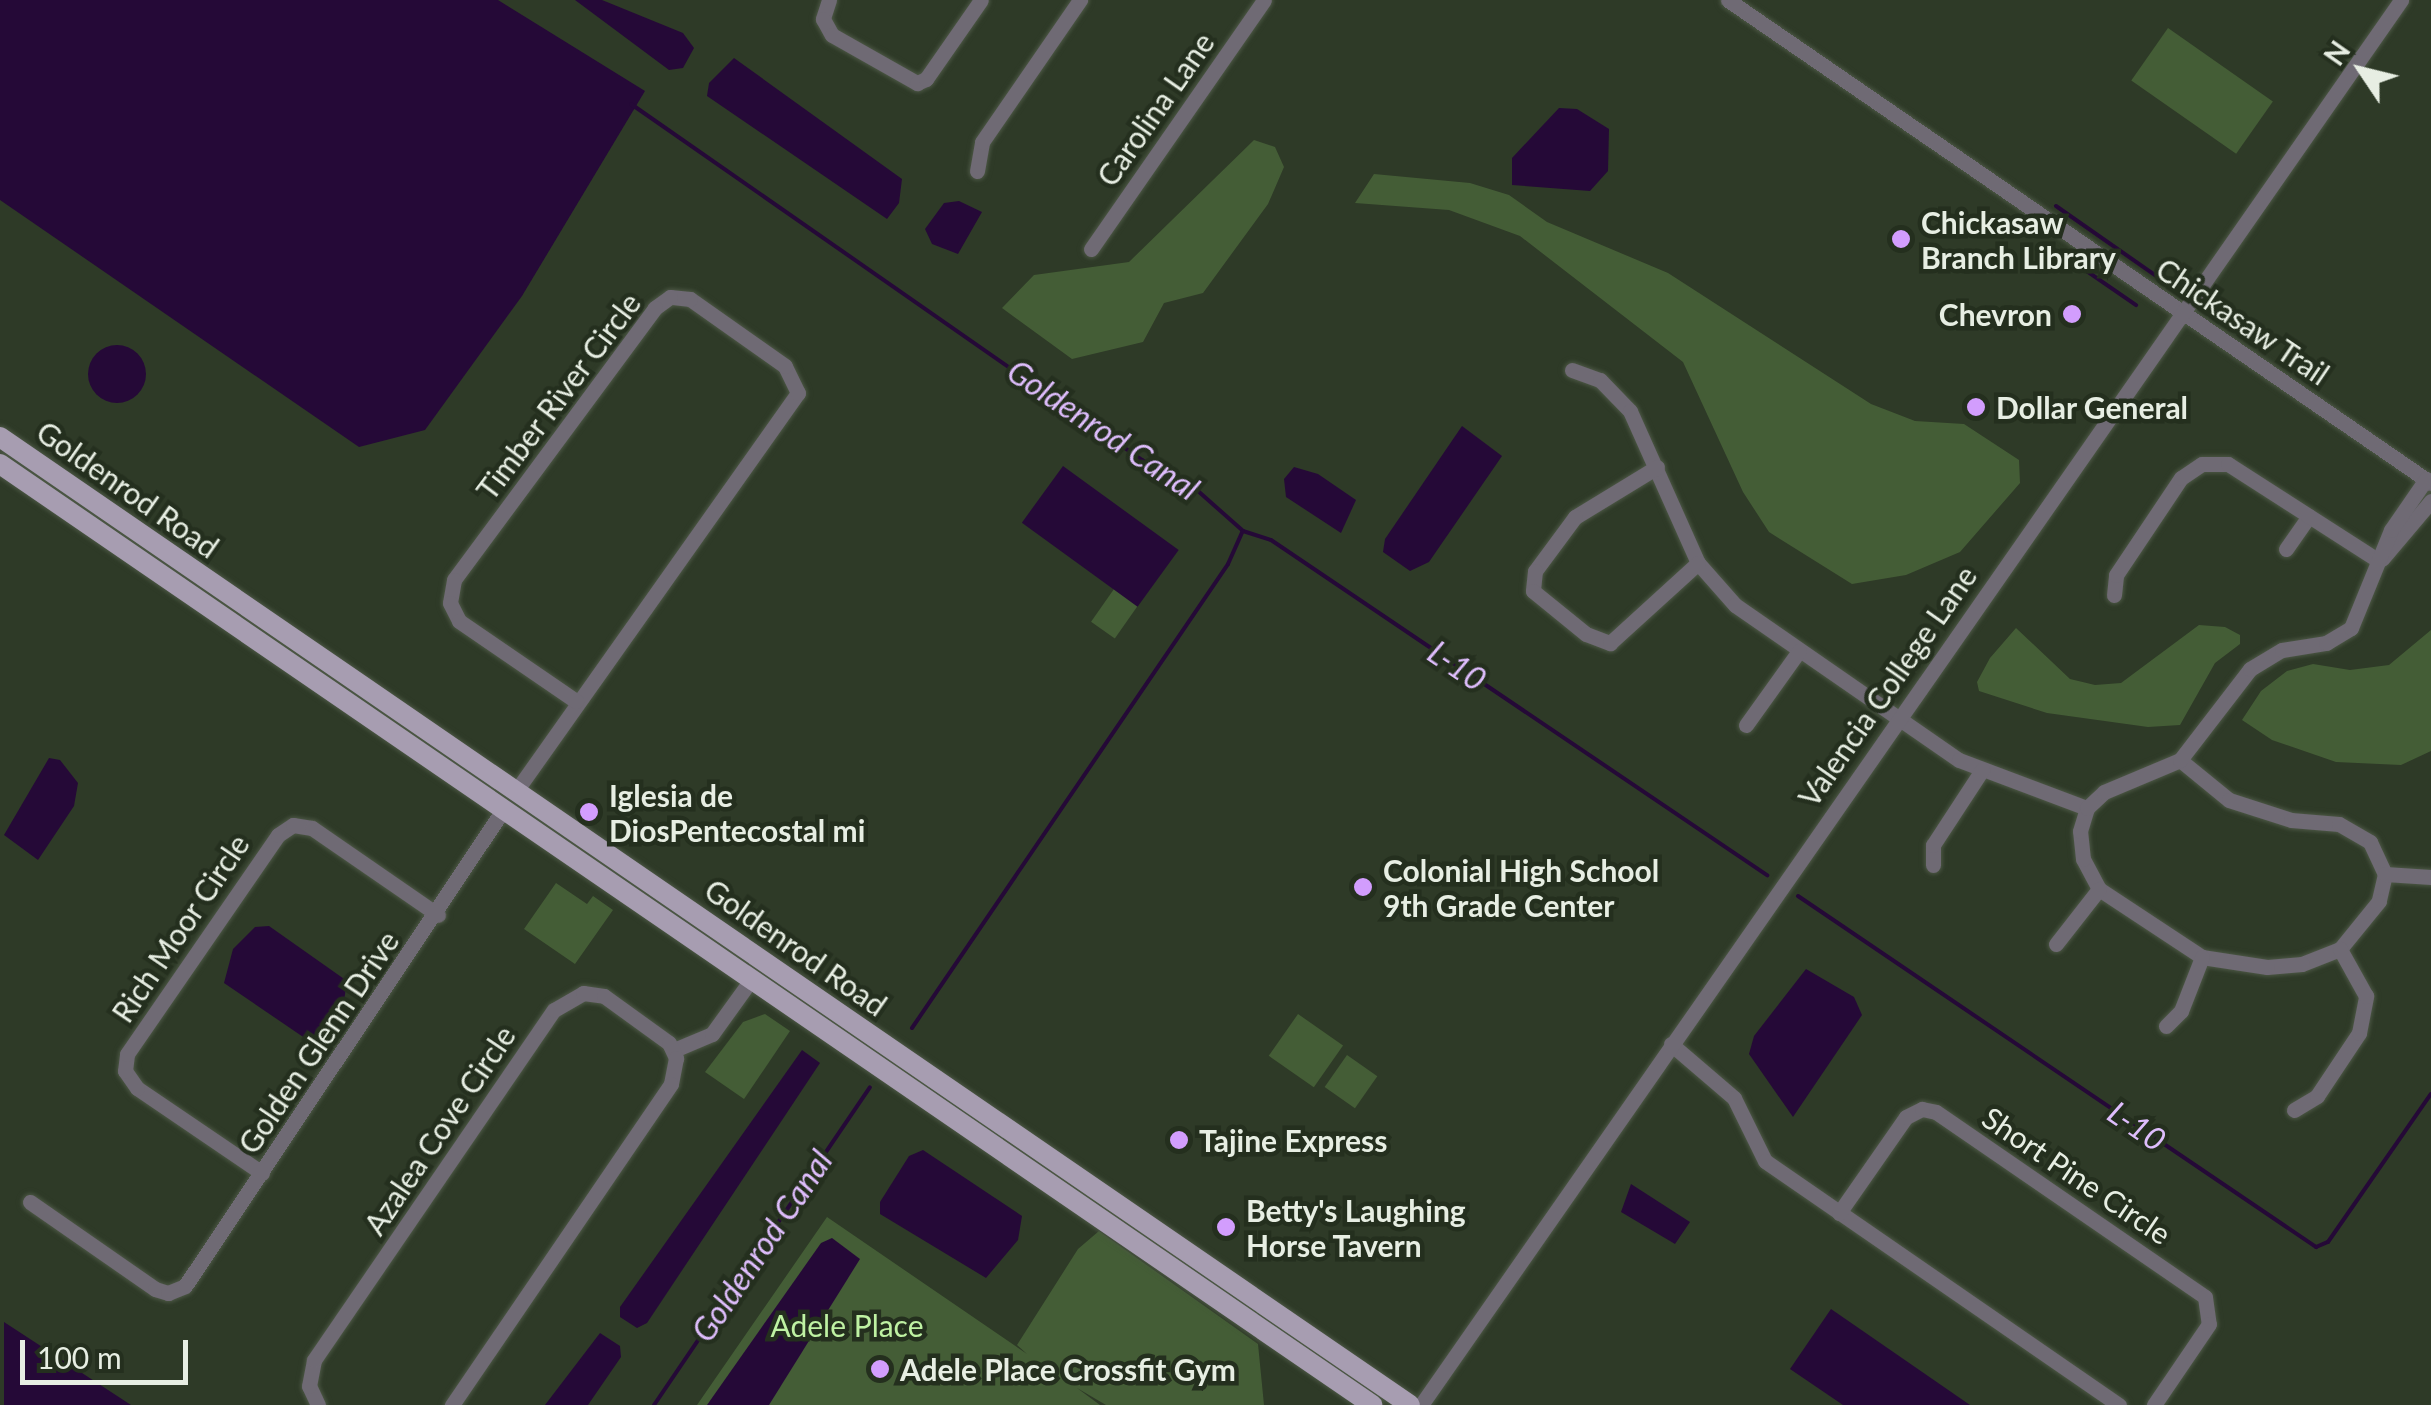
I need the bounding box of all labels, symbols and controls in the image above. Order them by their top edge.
north arrow [2311,20,2411,120]
street label: Carolina Lane [1089,25,1221,193]
text: N [2316,34,2357,71]
place label: Chickasaw Branch Library [1921,204,2116,274]
marker: Chickasaw Branch Library [1890,228,1912,250]
street label: Chickasaw Trail [2149,250,2337,392]
street label: Timber River Circle [468,285,648,507]
place label: Chevron [1939,296,2052,332]
marker: Chevron [2061,303,2083,325]
water label: Goldenrod Canal [1000,352,1206,508]
place label: Dollar General [1996,389,2189,425]
marker: Dollar General [1965,396,1987,418]
street label: Goldenrod Road [30,413,226,565]
street label: Valencia College Lane [1790,559,1984,813]
water label: L-10 [1421,633,1493,699]
place label: Iglesia de DiosPentecostal mi [609,777,865,848]
marker: Iglesia de DiosPentecostal mi [578,801,600,823]
street label: Rich Moor Circle [104,827,256,1029]
place label: Colonial High School 9th Grade Center [1383,852,1659,922]
street label: Goldenrod Road [698,871,894,1023]
marker: Colonial High School 9th Grade Center [1352,876,1374,898]
street label: Golden Glenn Drive [230,924,406,1160]
street label: Azalea Cove Circle [356,1019,522,1241]
water label: L-10 [2101,1093,2173,1159]
street label: Short Pine Circle [1976,1099,2178,1251]
place label: Tajine Express [1199,1122,1387,1158]
marker: Tajine Express [1168,1129,1190,1151]
water label: Goldenrod Canal [684,1143,840,1349]
place label: Betty's Laughing Horse Tavern [1246,1192,1466,1262]
marker: Betty's Laughing Horse Tavern [1215,1216,1237,1238]
park label: Adele Place [770,1307,924,1343]
scale bar [25,1320,192,1382]
text: 100 m [37,1339,122,1375]
place label: Adele Place Crossfit Gym [900,1351,1236,1387]
marker: Adele Place Crossfit Gym [869,1358,891,1380]

